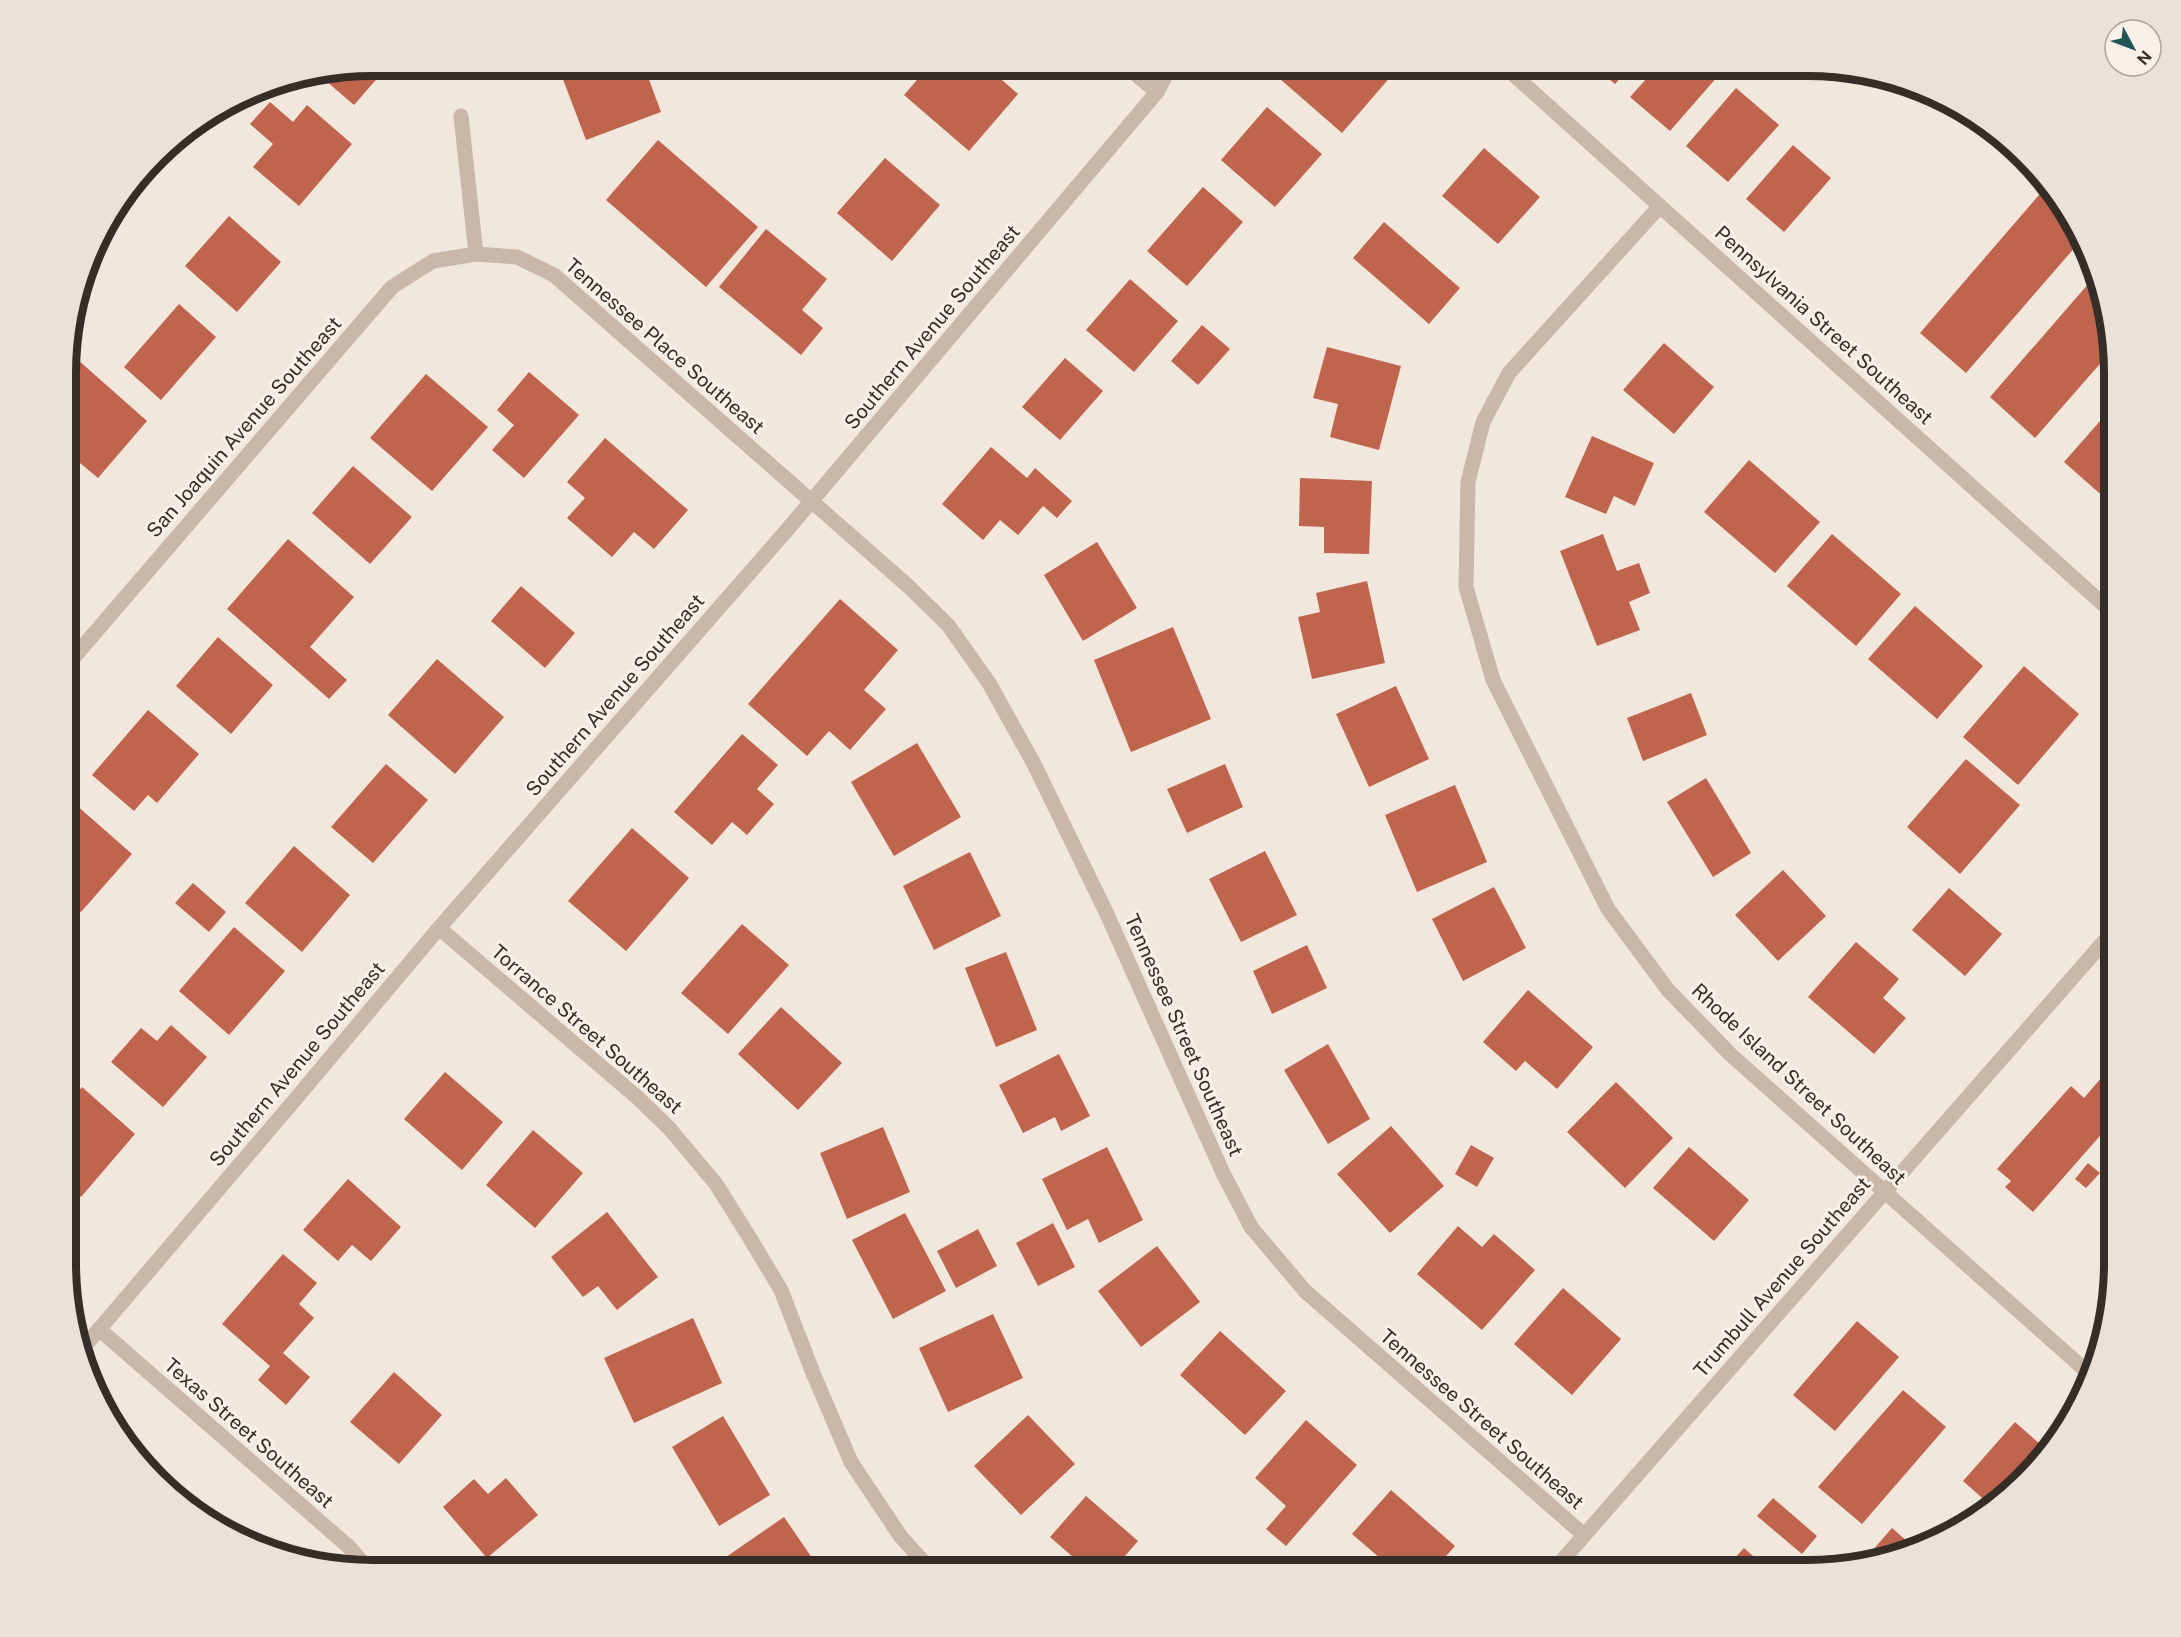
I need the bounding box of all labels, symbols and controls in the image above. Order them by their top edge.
north arrow [2103,18,2163,78]
text: N [2133,47,2155,68]
street label: Southern Avenue Southeast [839,220,1025,434]
street label: Pennsylvania Street Southeast [1710,221,1938,429]
street label: Tennessee Place Southeast [561,253,769,439]
street label: San Joaquin Avenue Southeast [142,312,346,542]
street label: Southern Avenue Southeast [521,589,709,801]
street label: Tennessee Street Southeast [1120,910,1248,1160]
street label: Torrance Street Southeast [487,939,687,1119]
street label: Southern Avenue Southeast [204,957,390,1171]
street label: Rhode Island Street Southeast [1687,978,1911,1190]
street label: Trumbull Avenue Southeast [1689,1172,1875,1382]
street label: Tennessee Street Southeast [1375,1324,1589,1514]
street label: Texas Street Southeast [159,1353,339,1513]

